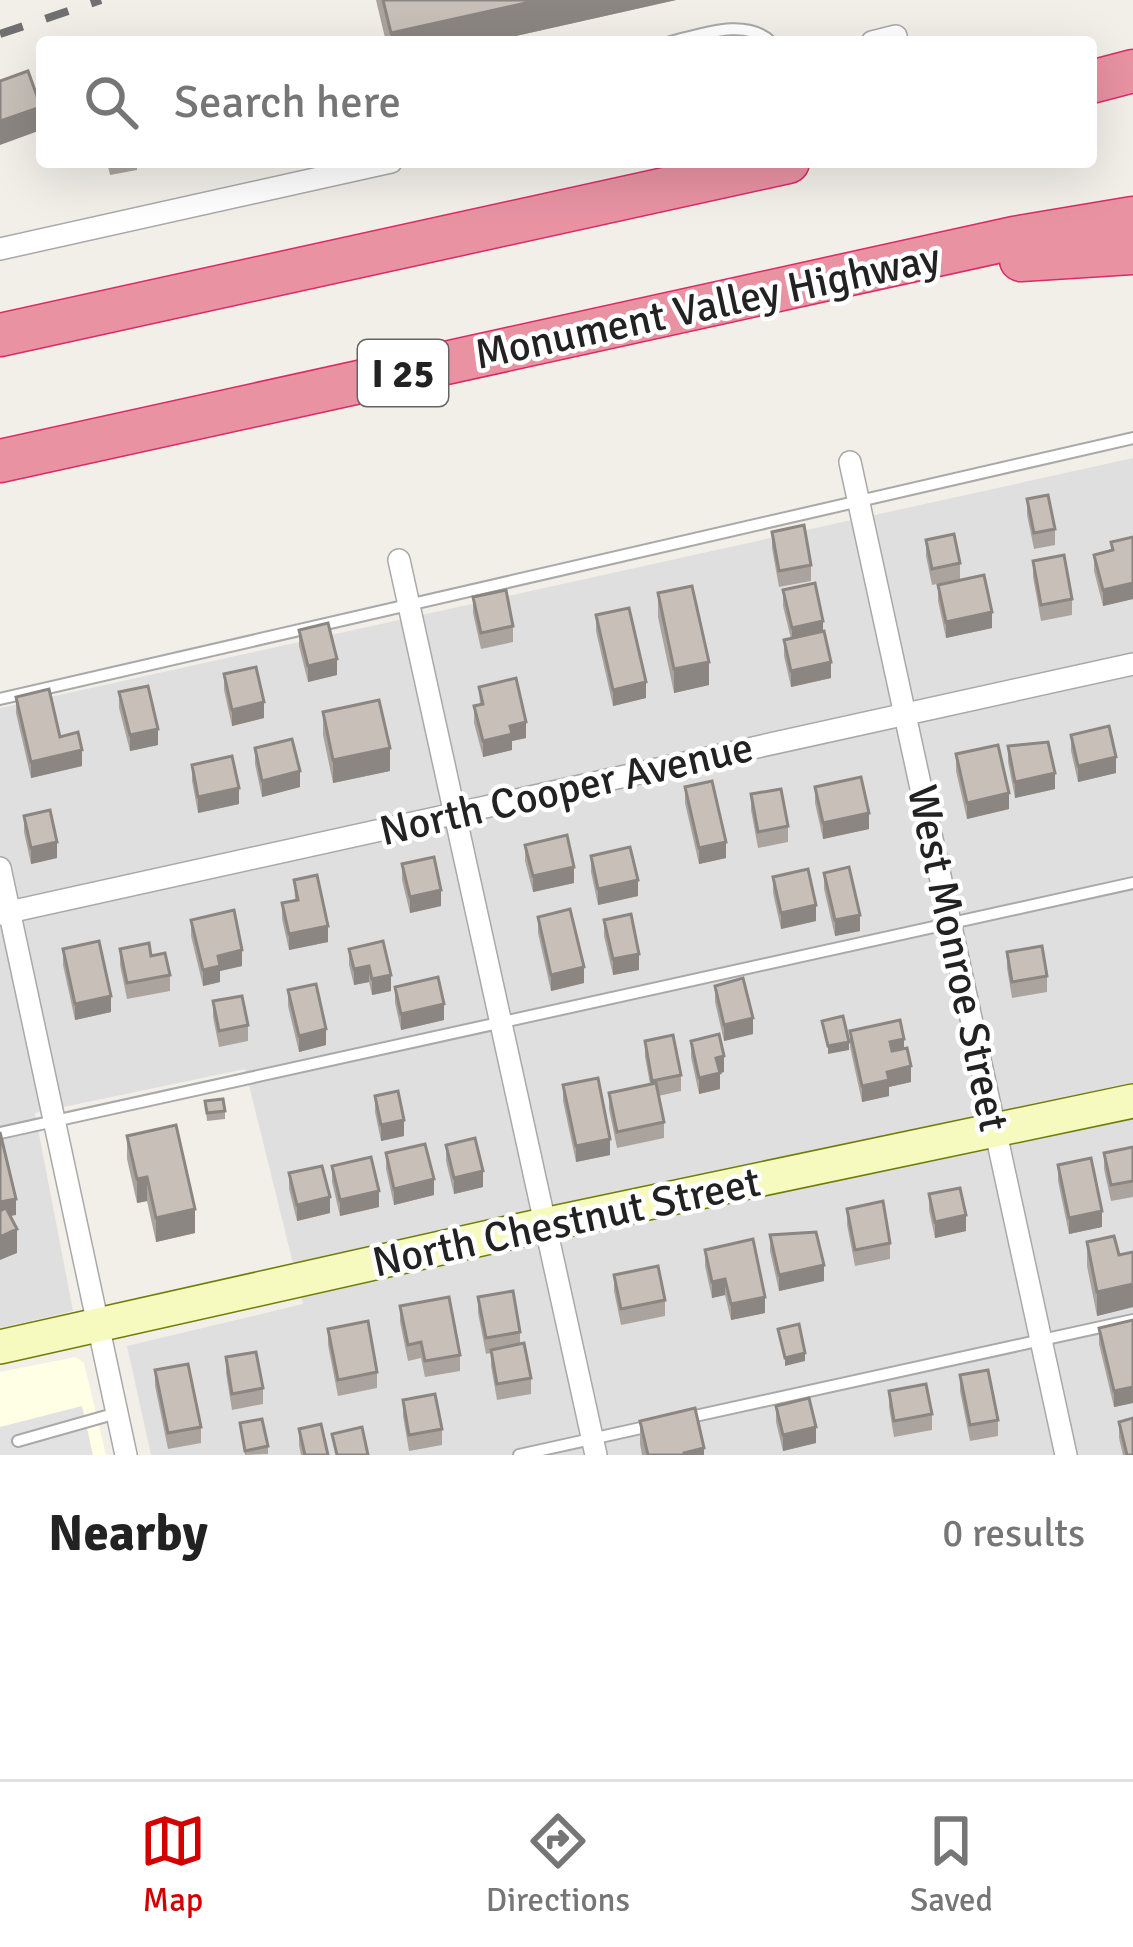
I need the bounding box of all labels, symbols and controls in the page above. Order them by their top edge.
search box [36,36,1097,168]
icon: search [78,69,144,135]
text: Search here [174,75,401,130]
street label: Monument Valley Highway [470,232,945,381]
road number: I 25 [358,340,448,406]
street label: North Cooper Avenue [375,722,758,857]
street label: West Monroe Street [896,781,1019,1136]
street label: North Chestnut Street [368,1156,765,1288]
text: Nearby [48,1502,208,1565]
text: 0 results [942,1509,1085,1557]
tab: Map [140,1808,206,1921]
tab: Directions [486,1808,630,1921]
tab: Saved [910,1808,993,1921]

